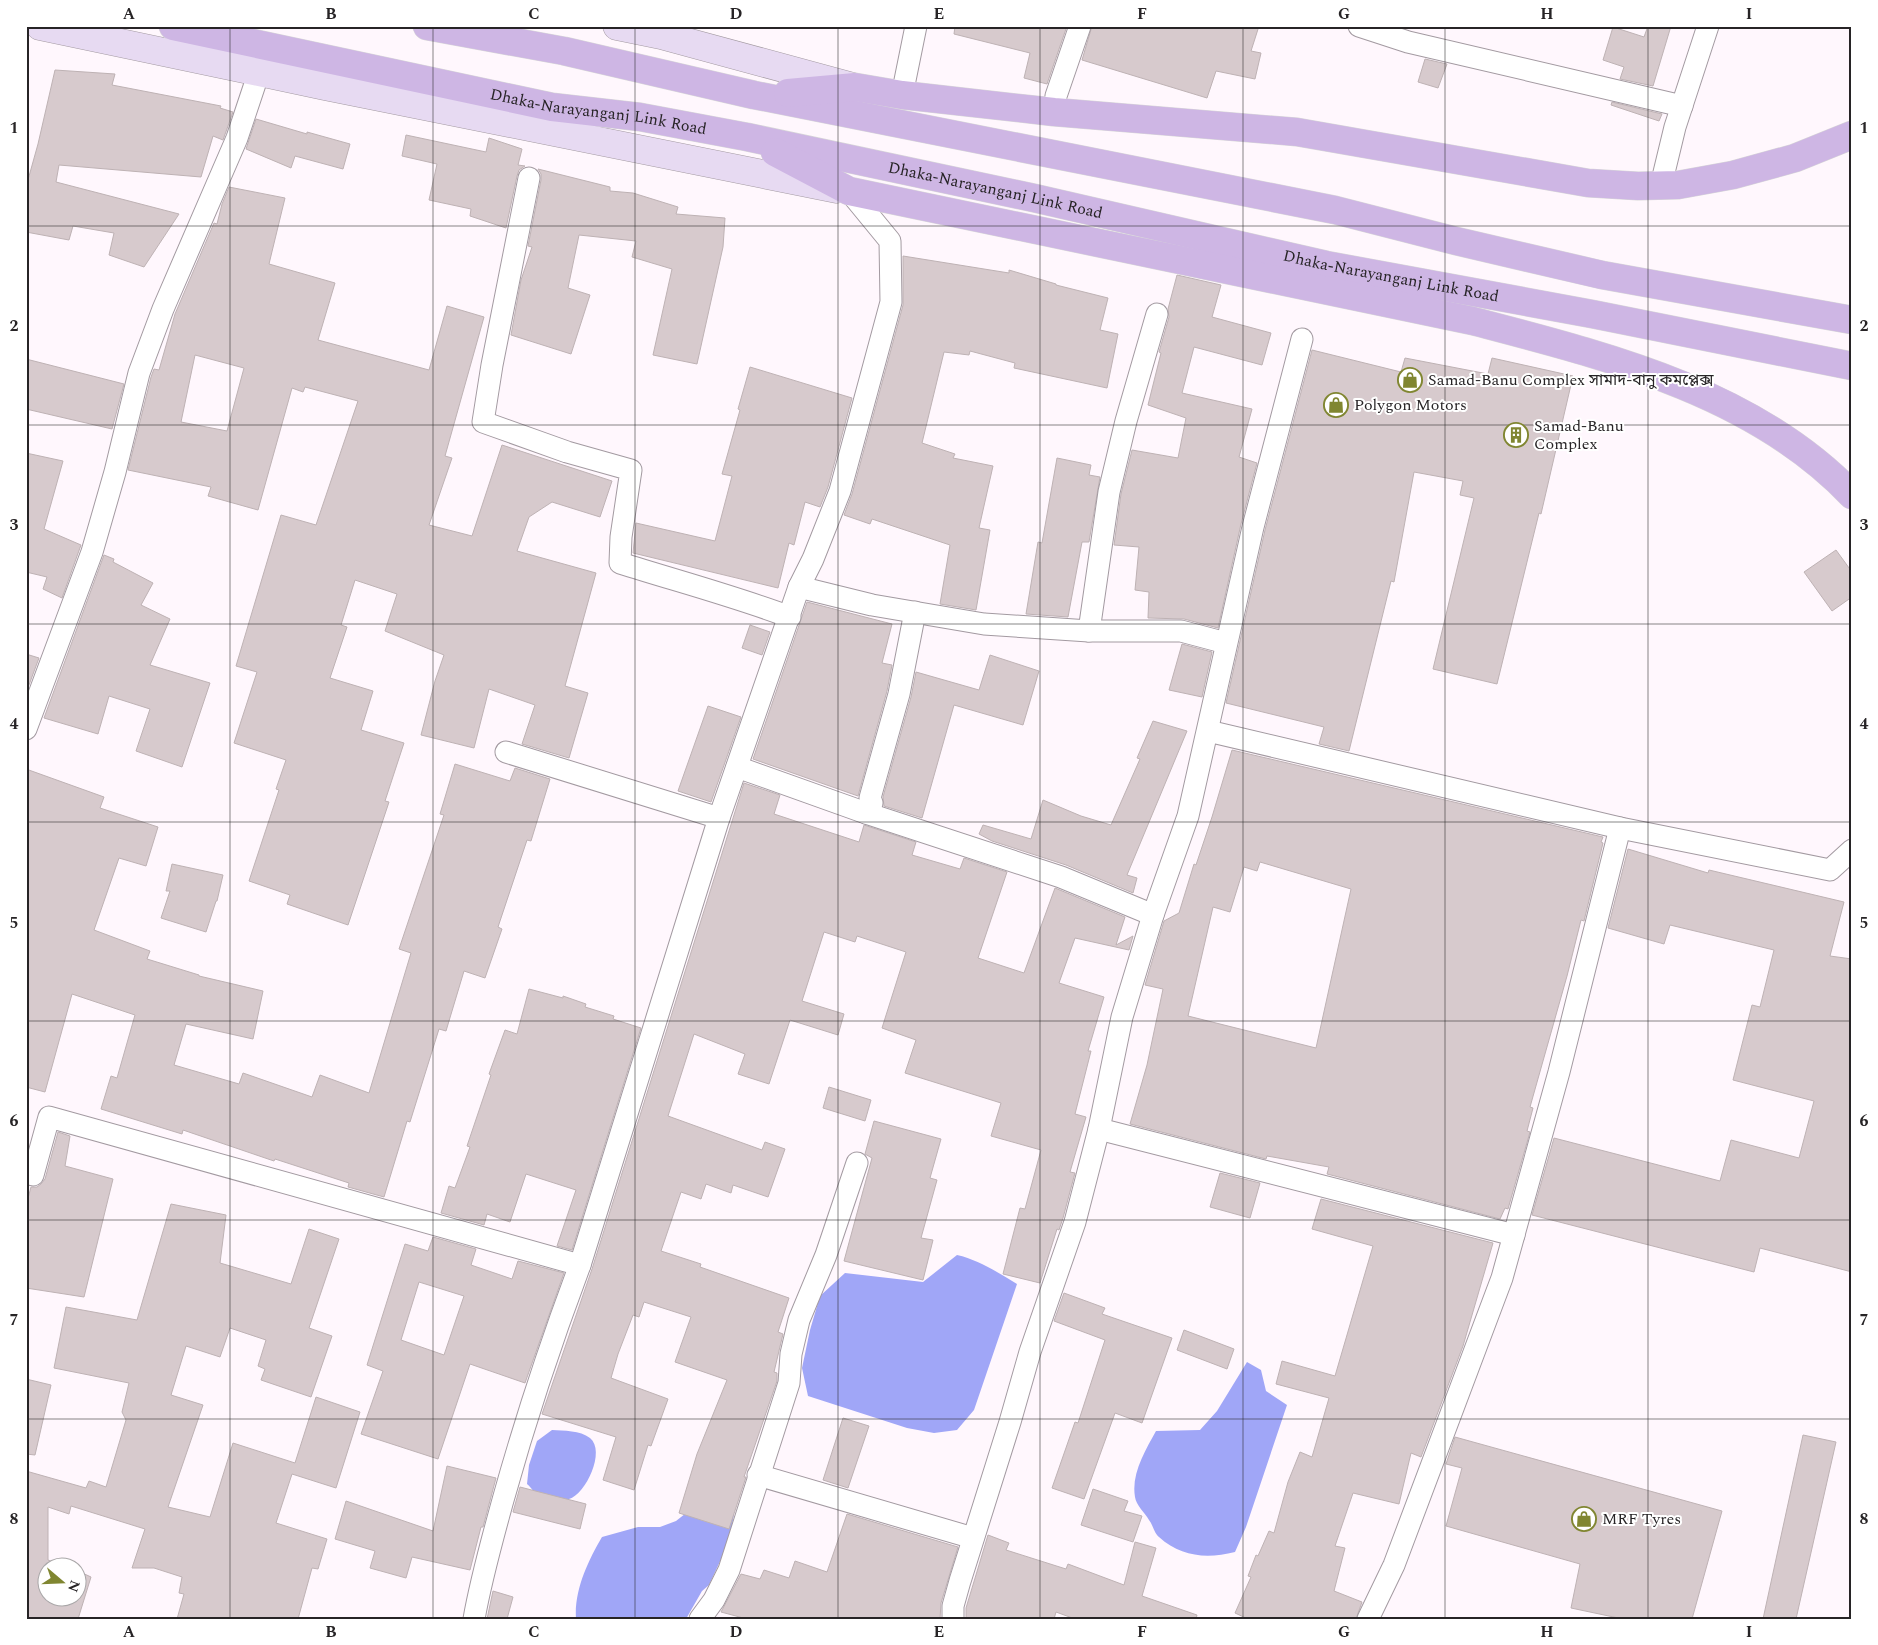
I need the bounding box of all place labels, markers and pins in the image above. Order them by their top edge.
shop icon: Samad-Banu Complex সামাদ-বানু কমপ্লেক্স [1397,367,1423,393]
place label: Samad-Banu Complex সামাদ-বানু কমপ্লেক্স [1428,368,1714,392]
shop icon: Polygon Motors [1323,392,1349,418]
place label: Polygon Motors [1354,393,1467,417]
place label: Samad-Banu Complex [1534,414,1624,456]
building icon: Samad-Banu Complex [1503,422,1529,448]
shop icon: MRF Tyres [1571,1506,1597,1532]
place label: MRF Tyres [1602,1507,1681,1531]

